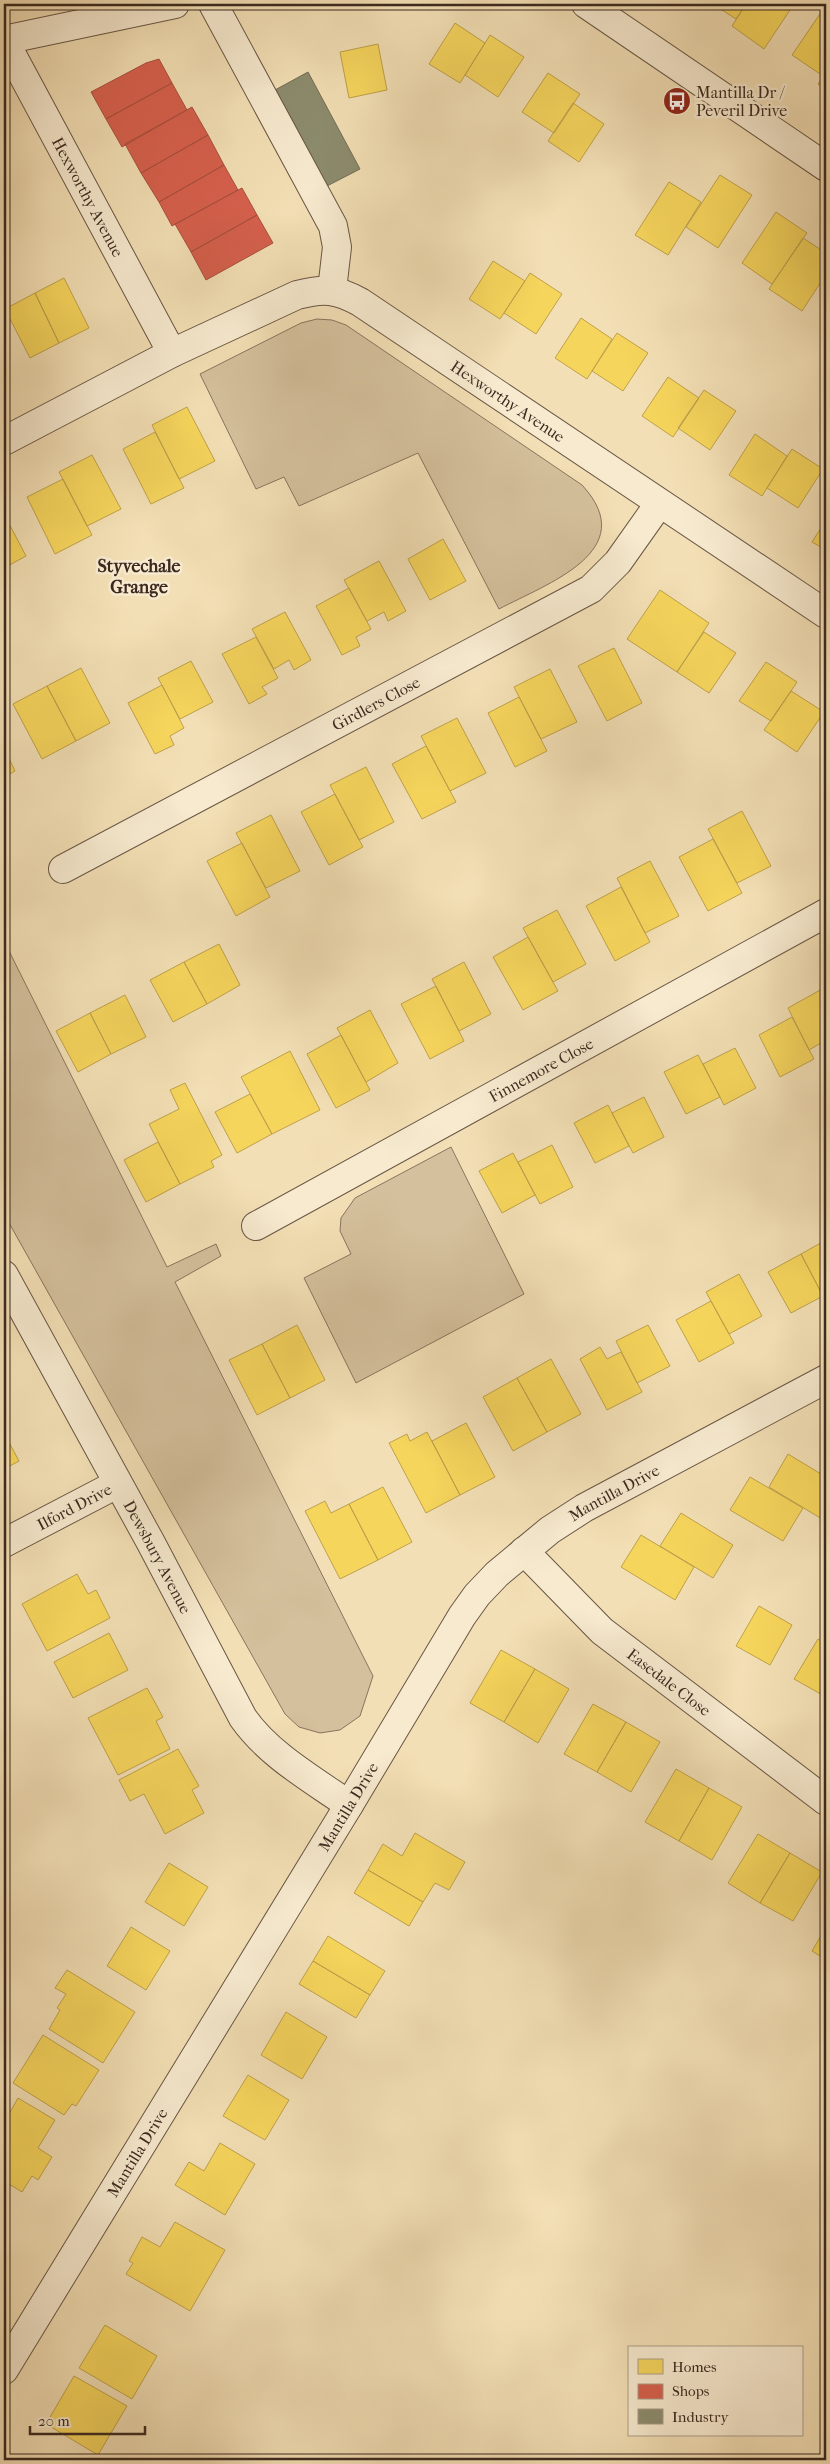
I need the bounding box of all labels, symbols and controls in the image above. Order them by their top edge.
place label: Mantilla Dr / Peveril Drive [696,83,787,120]
bus stop icon: Mantilla Dr / Peveril Drive [662,86,692,116]
street label: Hexworthy Avenue [48,134,128,260]
street label: Hexworthy Avenue [447,356,568,446]
district label: Styvechale Grange [98,556,181,598]
street label: Girdlers Close [329,672,423,734]
street label: Finnemore Close [485,1033,596,1106]
street label: Mantilla Drive [565,1460,663,1525]
street label: Ilford Drive [33,1479,115,1534]
street label: Dewsbury Avenue [120,1497,196,1617]
street label: Easedale Close [624,1644,715,1720]
street label: Mantilla Drive [314,1759,382,1855]
street label: Mantilla Drive [103,2104,171,2200]
legend [628,2346,802,2436]
text: Homes [672,2358,717,2376]
text: Shops [672,2382,710,2400]
scale bar [30,2404,145,2436]
text: Industry [672,2408,729,2426]
text: 20 m [38,2412,70,2430]

